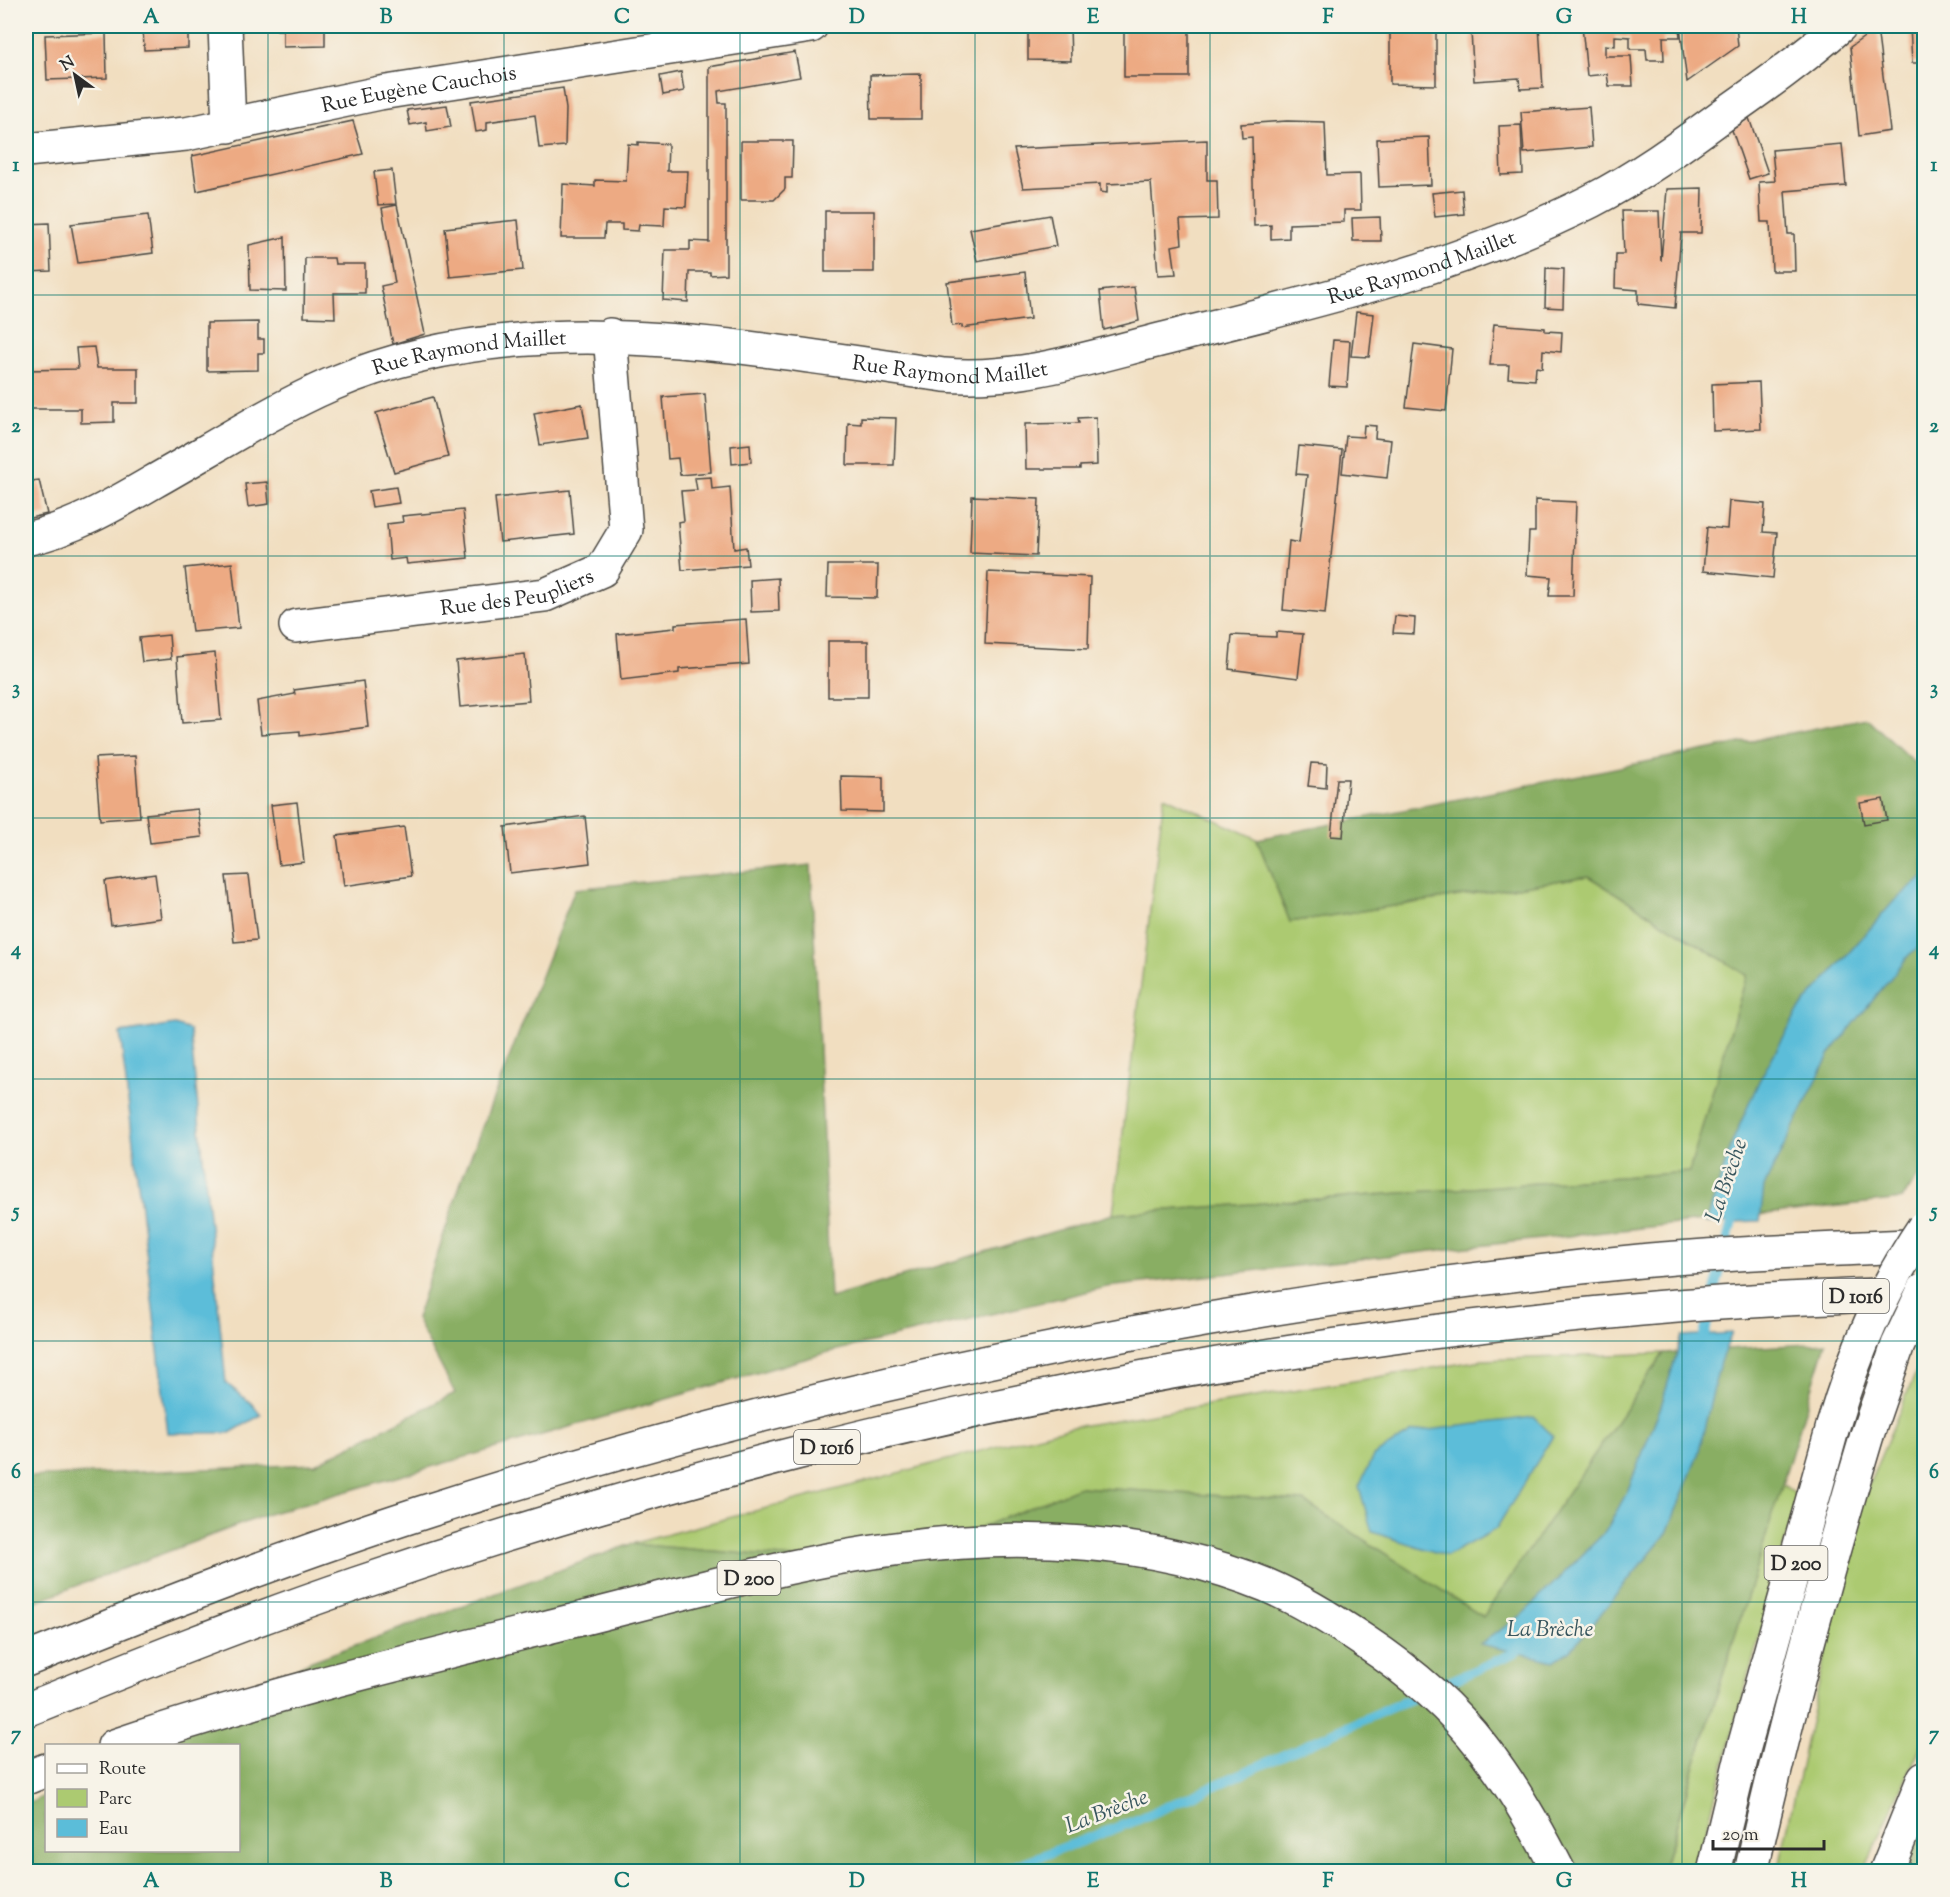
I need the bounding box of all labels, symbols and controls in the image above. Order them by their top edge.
text: A [143,4,160,33]
text: B [380,4,393,33]
text: C [614,4,630,33]
text: D [849,4,865,33]
text: E [1087,4,1100,33]
text: F [1322,4,1334,33]
text: G [1556,4,1573,33]
text: H [1791,4,1807,33]
north arrow [45,45,105,105]
text: N [57,51,80,78]
street label: Rue Eugène Cauchois [319,59,519,122]
text: 1 [13,152,20,181]
text: 1 [1931,152,1938,181]
street label: Rue Raymond Maillet [1325,224,1521,314]
street label: Rue Raymond Maillet [369,324,567,385]
street label: Rue Raymond Maillet [850,349,1050,393]
text: 2 [11,413,21,442]
text: 2 [1929,413,1939,442]
street label: Rue des Peupliers [439,562,599,625]
text: 3 [12,675,20,704]
text: 3 [1930,675,1938,704]
text: 4 [10,936,21,965]
text: 4 [1928,936,1939,965]
water label: La Brèche [1699,1135,1757,1227]
text: 5 [11,1198,20,1227]
text: 5 [1929,1198,1938,1227]
road number: D 1016 [1823,1279,1889,1313]
road number: D 1016 [794,1430,860,1464]
text: 6 [11,1459,21,1488]
text: 6 [1929,1459,1939,1488]
road number: D 200 [1764,1546,1828,1580]
road number: D 200 [718,1561,780,1595]
water label: La Brèche [1507,1615,1593,1647]
text: 7 [11,1721,22,1750]
text: 7 [1929,1721,1940,1750]
legend [45,1744,240,1852]
text: Route [99,1757,146,1783]
water label: La Brèche [1061,1782,1153,1843]
text: Parc [99,1787,132,1813]
scale bar [1713,1813,1824,1851]
text: Eau [99,1817,128,1843]
text: 20 m [1722,1823,1759,1849]
text: A [143,1868,160,1897]
text: B [380,1868,393,1897]
text: C [614,1868,630,1897]
text: D [849,1868,865,1897]
text: E [1087,1868,1100,1897]
text: F [1322,1868,1334,1897]
text: G [1556,1868,1573,1897]
text: H [1791,1868,1807,1897]

